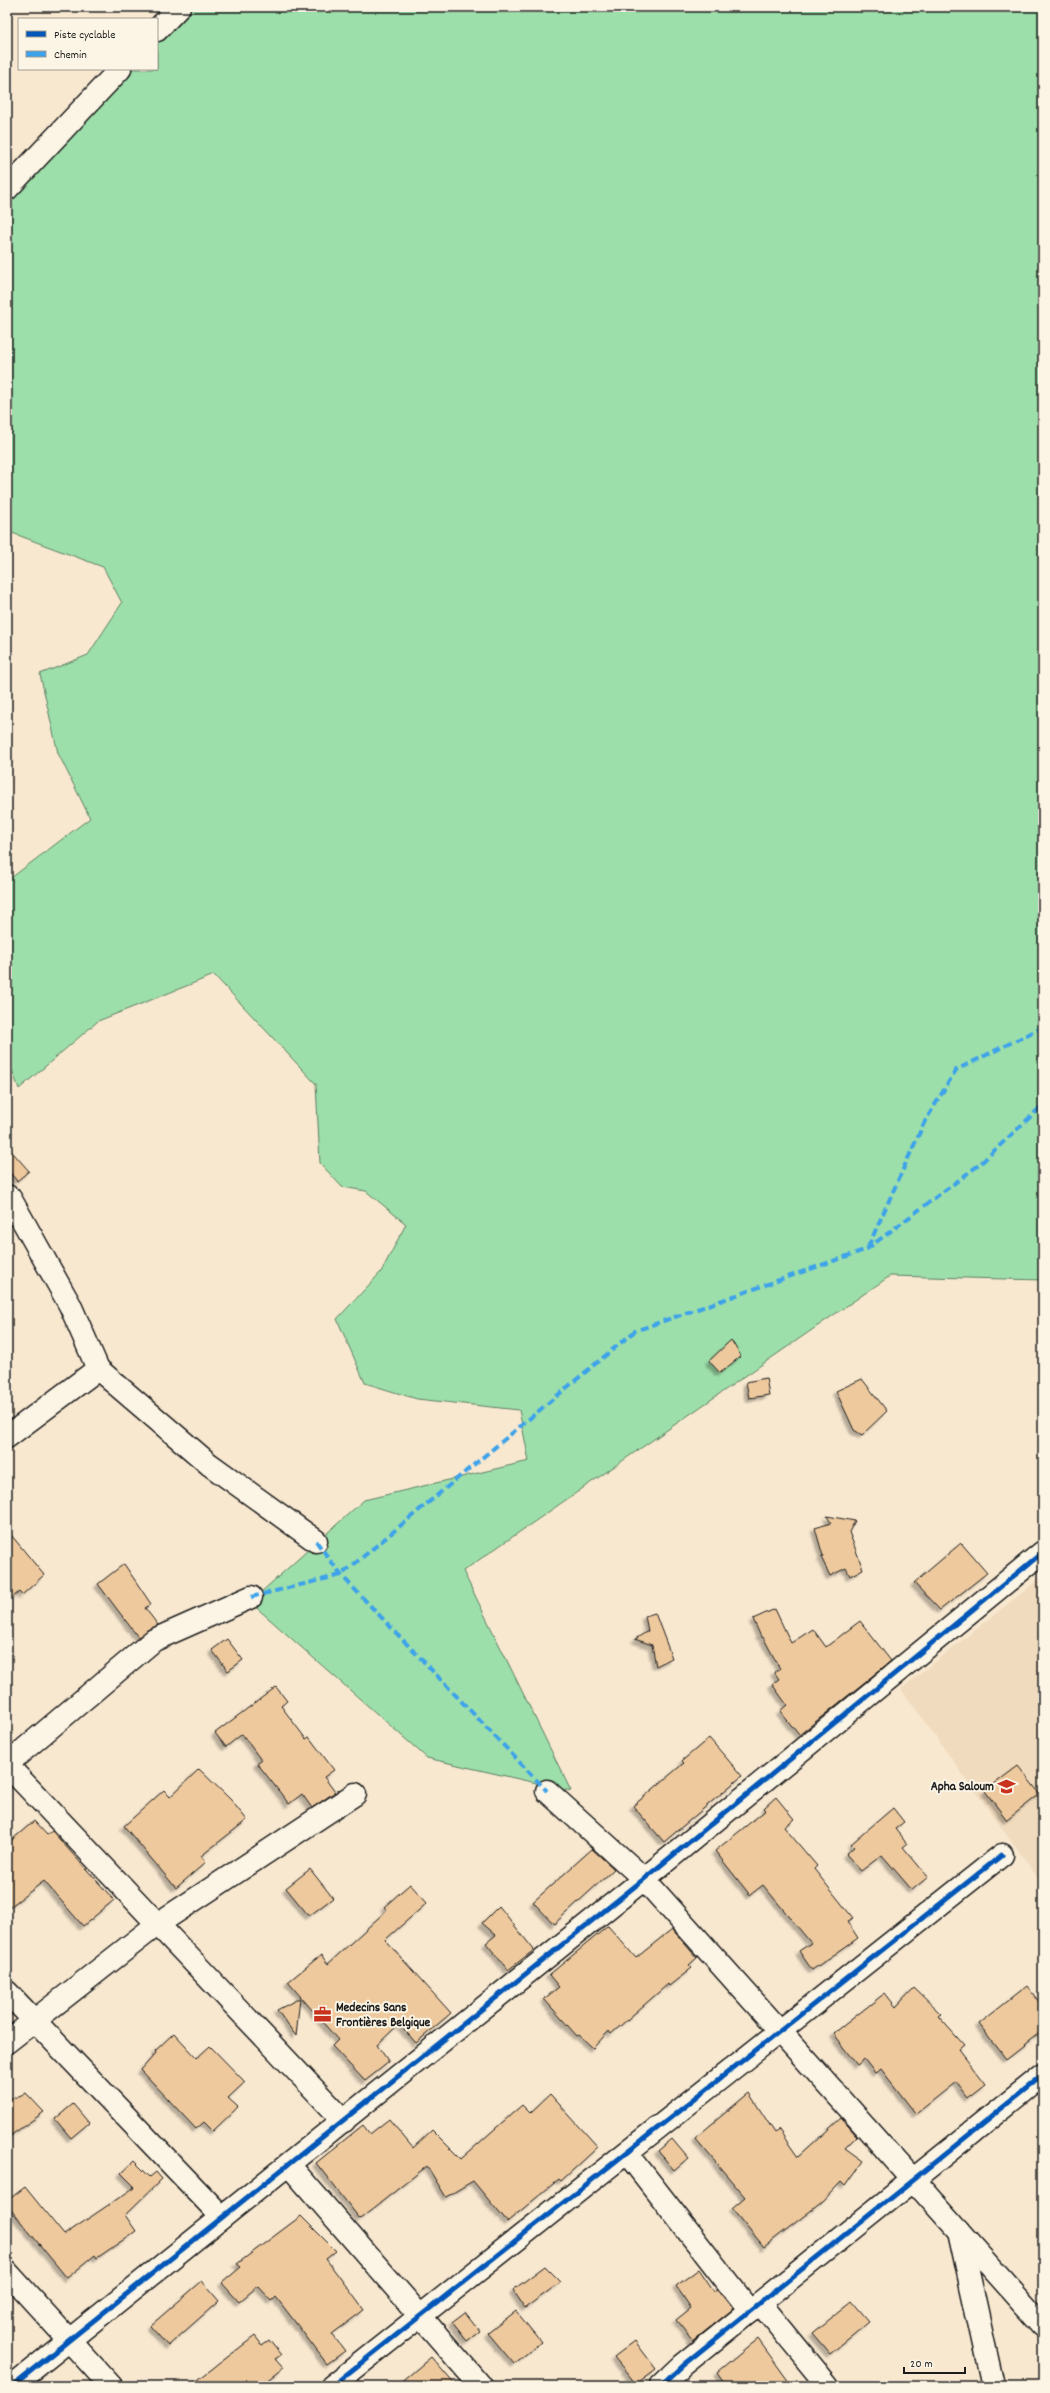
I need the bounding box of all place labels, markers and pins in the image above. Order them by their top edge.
school or university icon: Apha Saloum [997,1777,1017,1797]
place label: Apha Saloum [931,1778,994,1797]
place label: Medecins Sans Frontières Belgique [336,1999,431,2033]
office icon: Medecins Sans Frontières Belgique [313,2005,333,2025]

